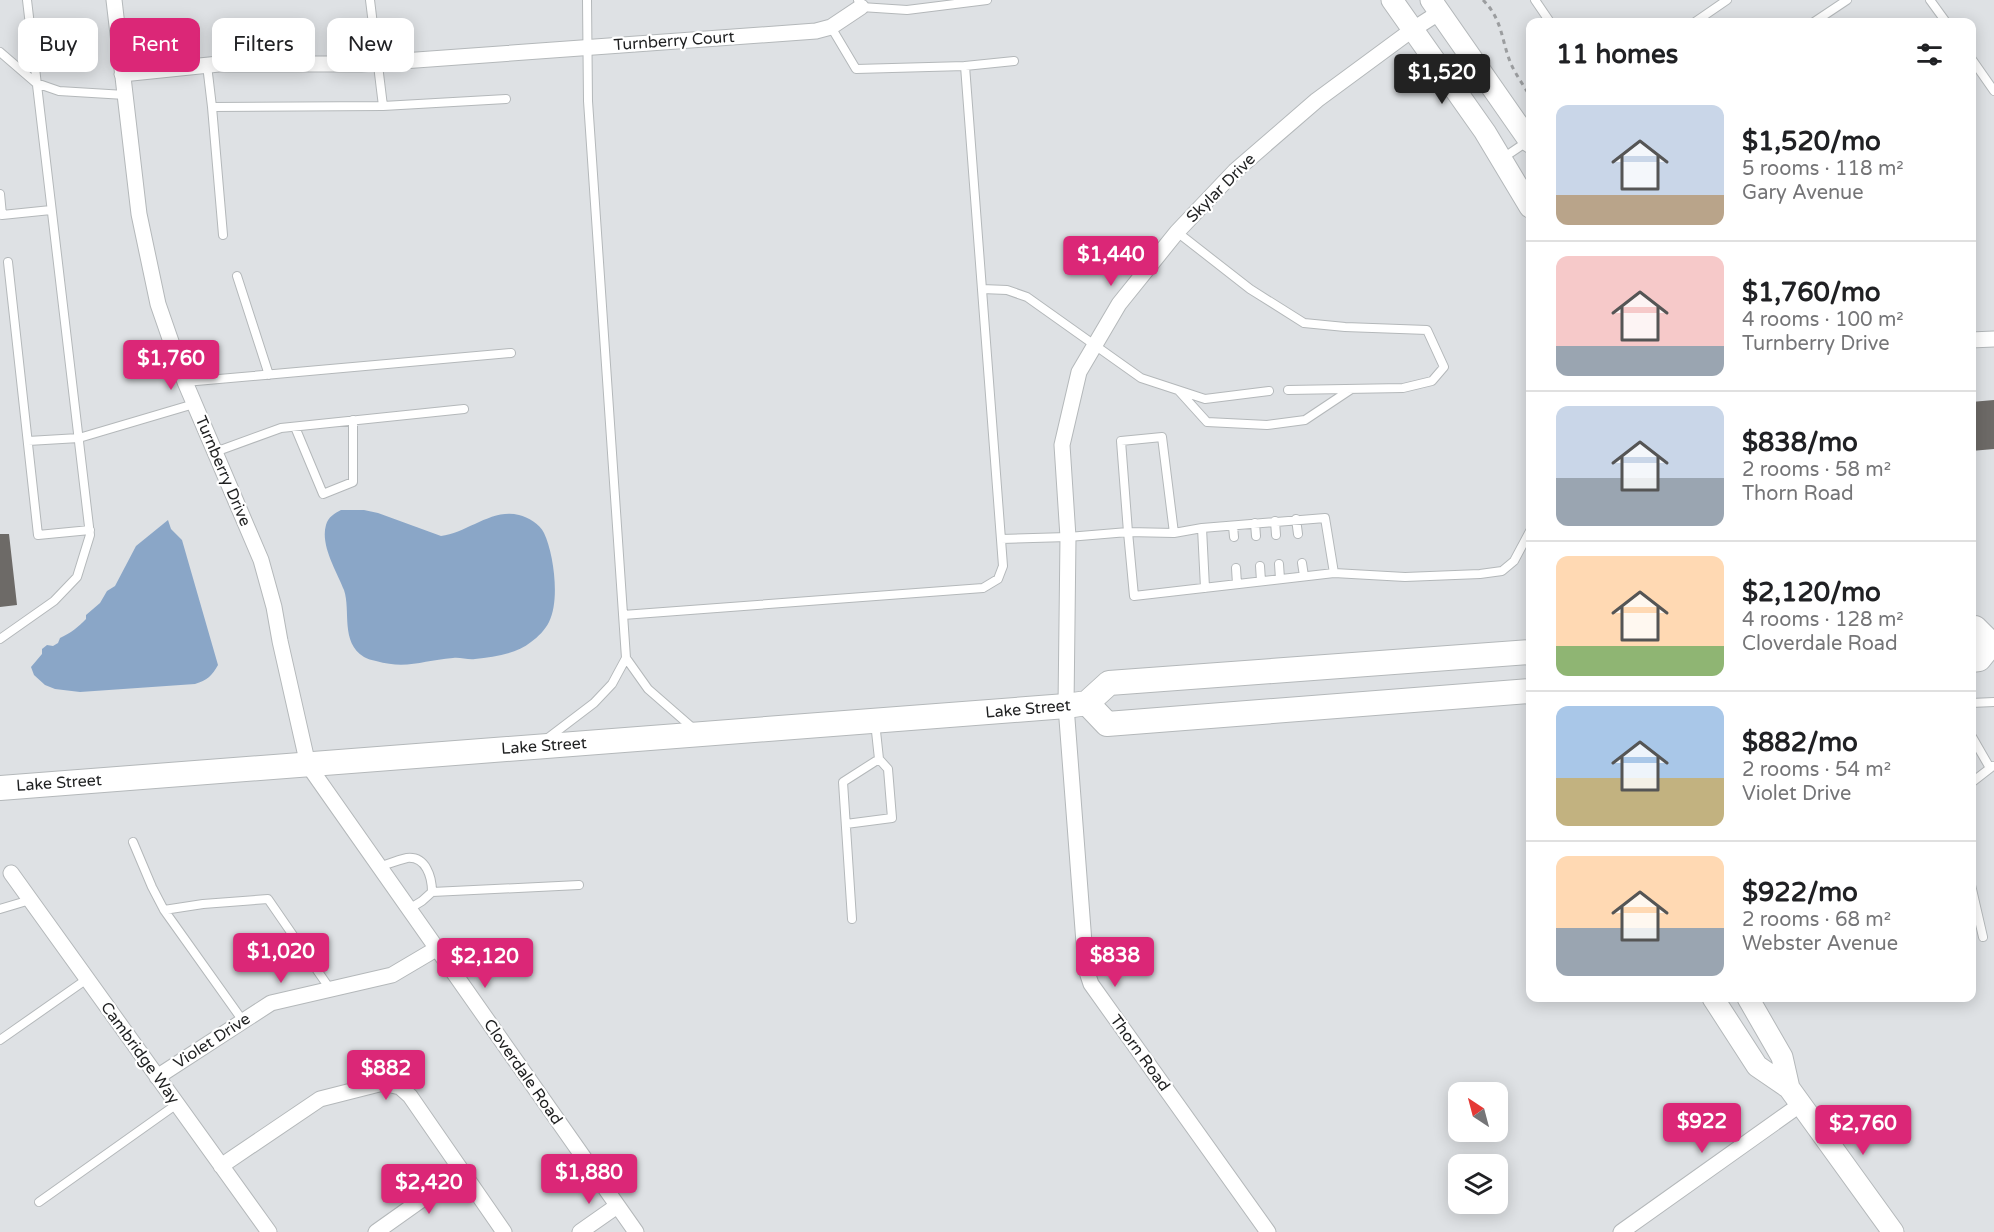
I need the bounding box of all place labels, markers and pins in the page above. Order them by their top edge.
pin: $1,520 [1393,54,1491,105]
pin: $1,440 [1062,236,1160,287]
pin: $1,760 [122,340,220,391]
pin: $1,020 [232,933,330,984]
pin: $838 [1079,937,1151,988]
pin: $2,120 [436,938,534,989]
pin: $882 [350,1050,422,1101]
pin: $922 [1666,1103,1738,1154]
pin: $2,760 [1814,1105,1912,1156]
pin: $1,880 [540,1154,638,1205]
pin: $2,420 [380,1164,478,1215]

